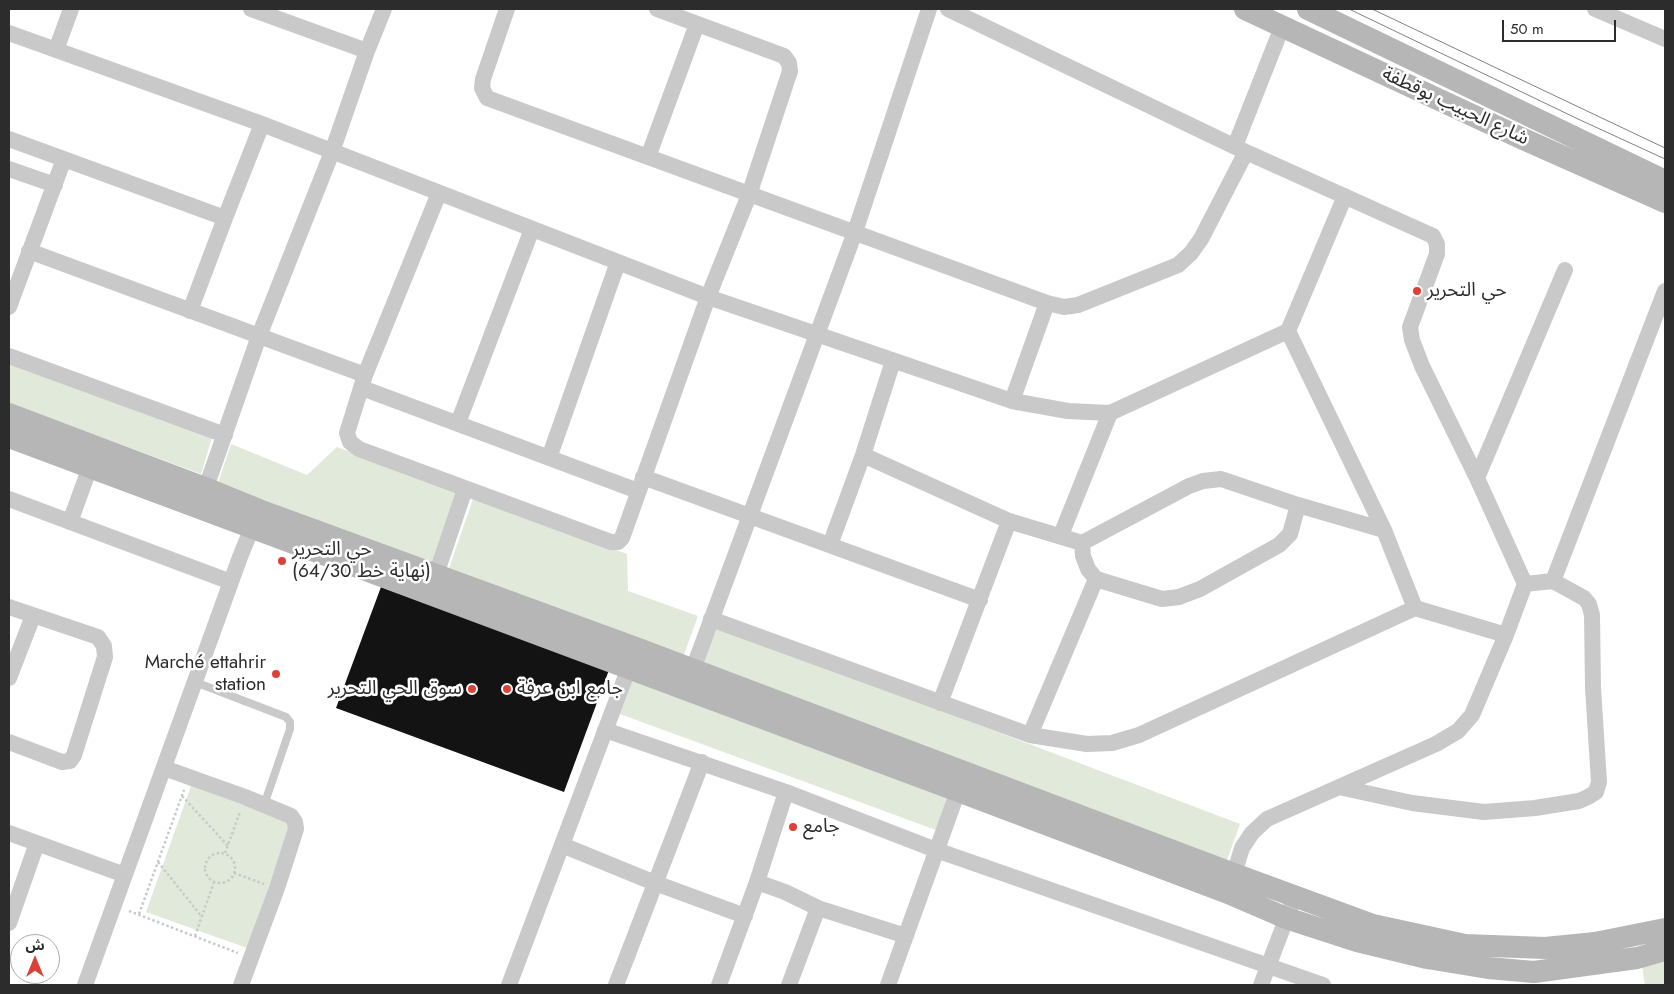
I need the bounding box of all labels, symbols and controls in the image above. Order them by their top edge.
scale bar [1504,10,1618,42]
text: 50 m [1510,18,1544,40]
street label: شارع الحبيب بوقطفة [1378,63,1532,151]
place label: حي التحرير [1427,280,1507,302]
marker: حي التحرير [1411,285,1423,297]
place label: حي التحرير (نهاية خط 64/30) [292,539,431,583]
marker: حي التحرير (نهاية خط 64/30) [276,555,288,567]
place label: Marché ettahrir station [145,652,266,696]
marker: Marché ettahrir station [270,668,282,680]
place label: سوق الحي التحرير [328,678,462,700]
place label: جامع ابن عرفة [517,678,623,700]
marker: سوق الحي التحرير [466,683,478,695]
marker: جامع ابن عرفة [501,683,513,695]
place label: جامع [803,816,840,838]
marker: جامع [787,821,799,833]
north arrow [10,934,60,984]
text: ش [25,935,45,955]

